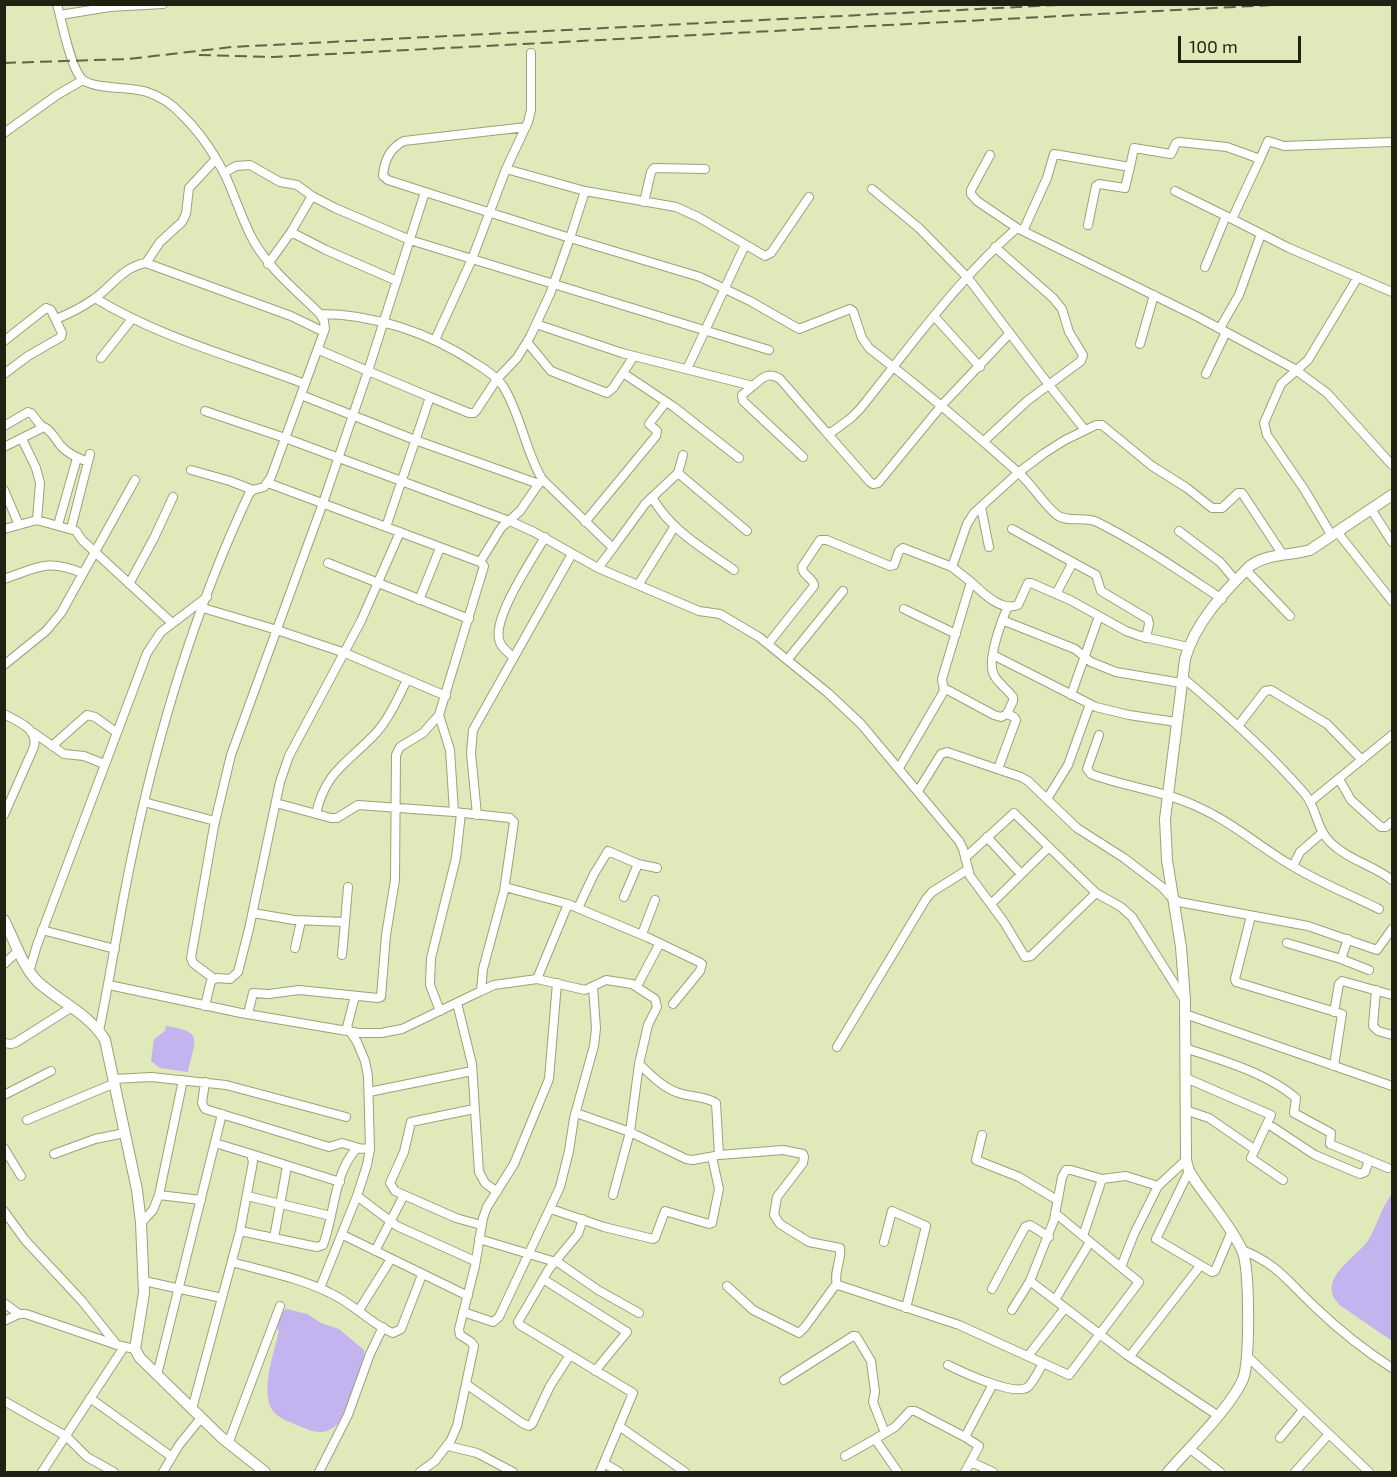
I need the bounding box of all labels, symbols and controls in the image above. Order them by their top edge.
scale bar [1181,24,1304,62]
text: 100 m [1189,35,1238,57]

